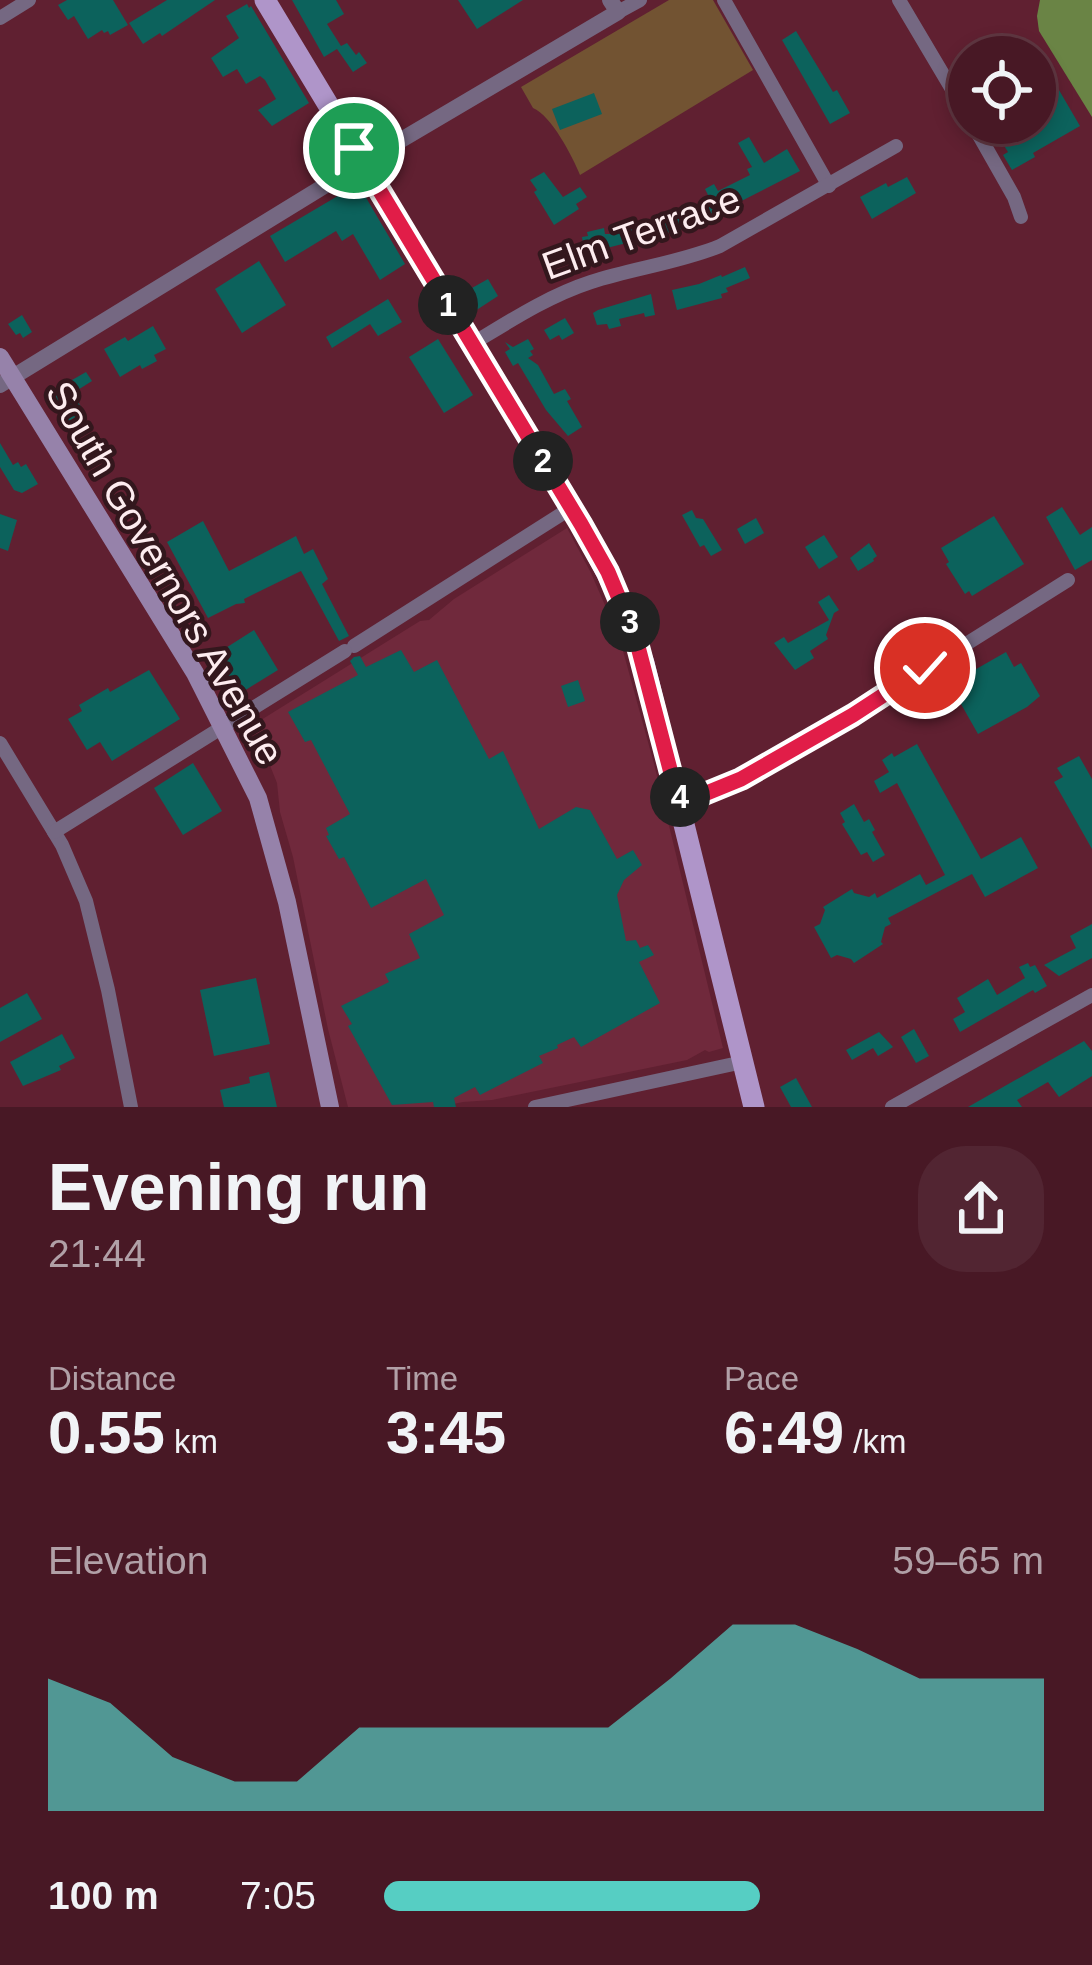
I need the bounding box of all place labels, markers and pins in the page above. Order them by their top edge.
pin [303,97,405,199]
pin: 1 [418,275,478,335]
pin: 2 [513,431,573,491]
pin: 3 [600,592,660,652]
pin [874,617,976,719]
pin: 4 [650,767,710,827]

